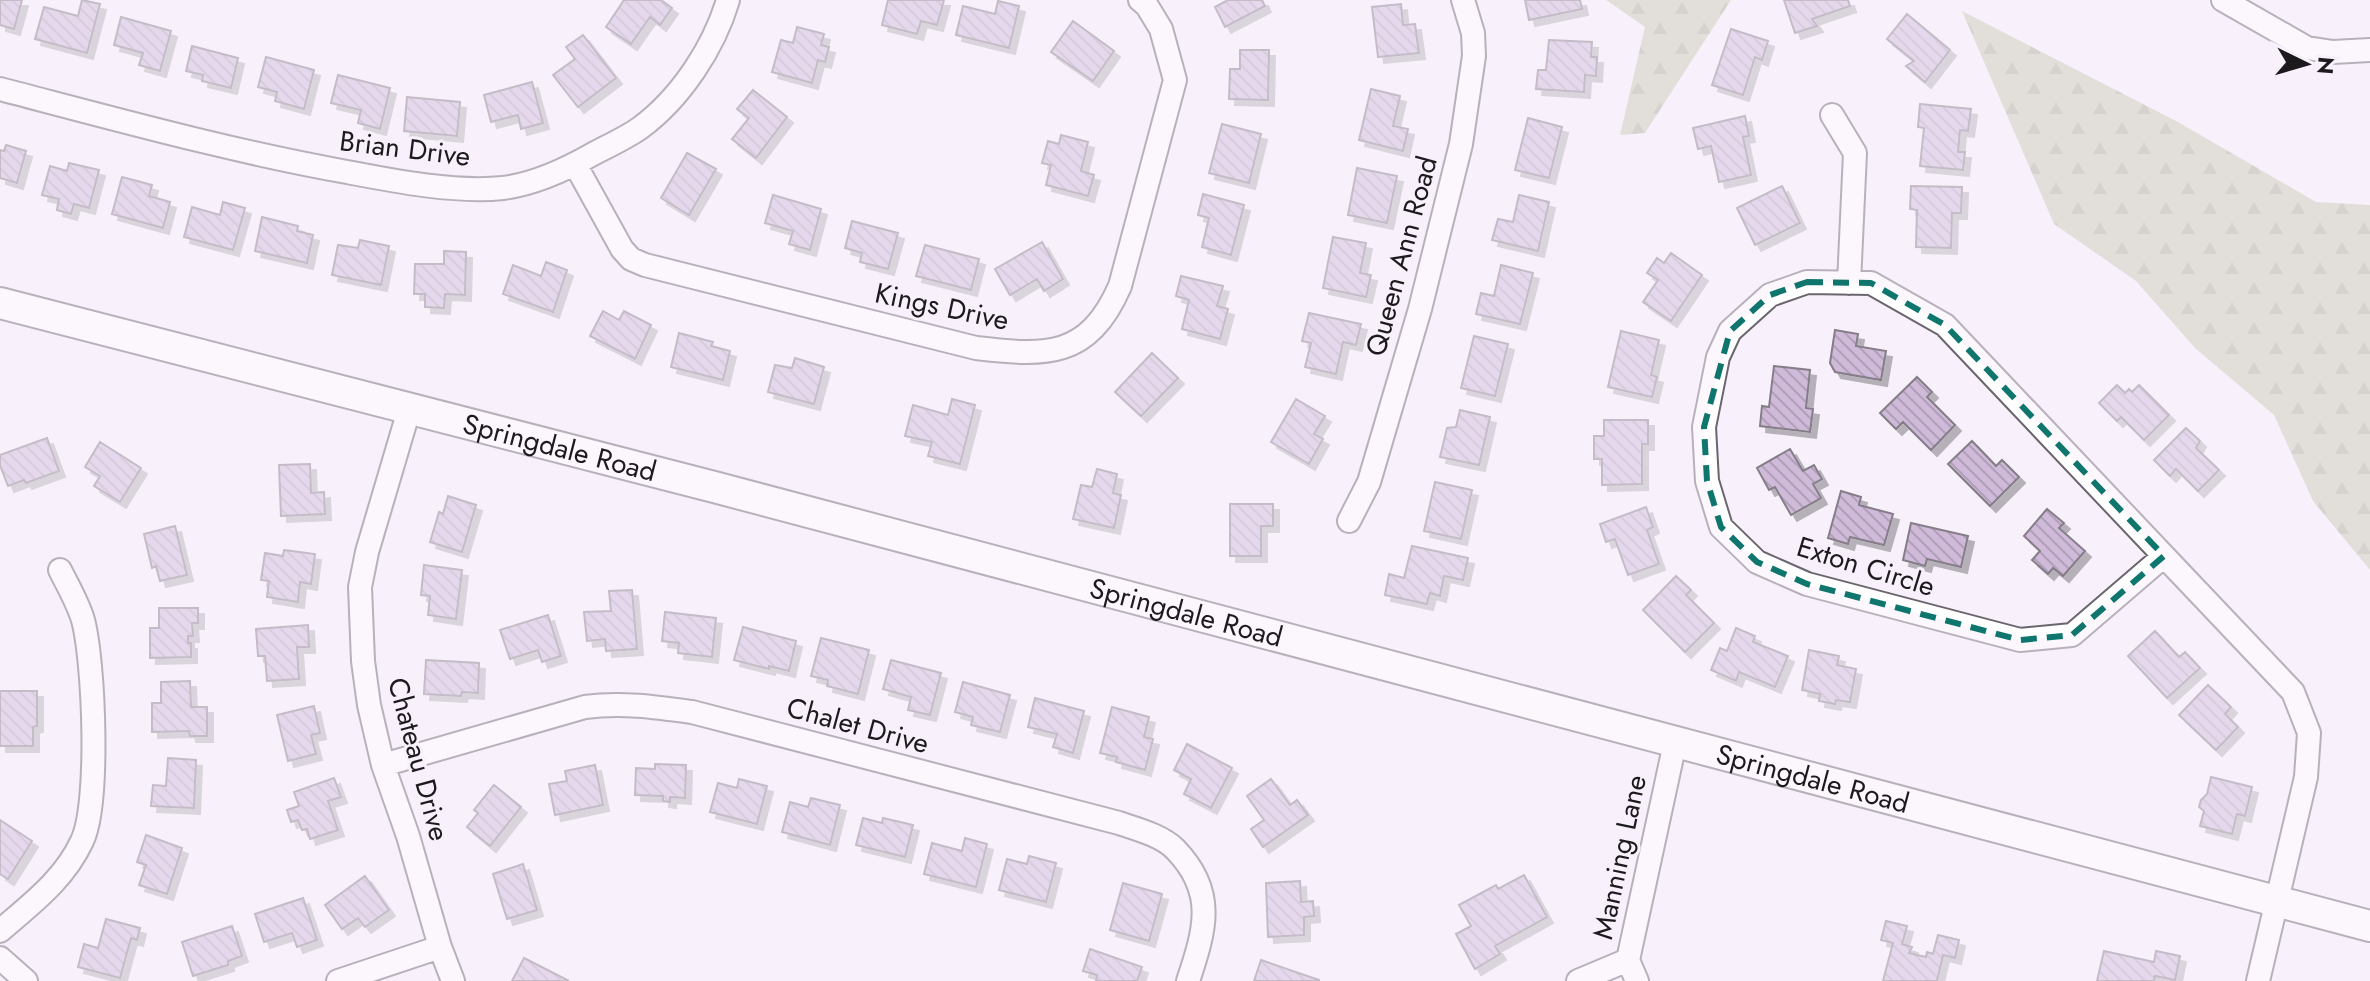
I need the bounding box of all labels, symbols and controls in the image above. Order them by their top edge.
north arrow [2266,24,2346,104]
text: N [2309,56,2343,76]
street label: Brian Drive [337,120,473,177]
street label: Queen Ann Road [1355,152,1448,361]
street label: Kings Drive [871,272,1013,341]
street label: Springdale Road [459,403,661,492]
street label: Exton Circle [1792,526,1940,607]
street label: Springdale Road [1085,567,1287,658]
street label: Chateau Drive [377,673,460,845]
street label: Chalet Drive [782,687,933,764]
street label: Springdale Road [1712,734,1914,824]
street label: Manning Lane [1582,771,1657,943]

